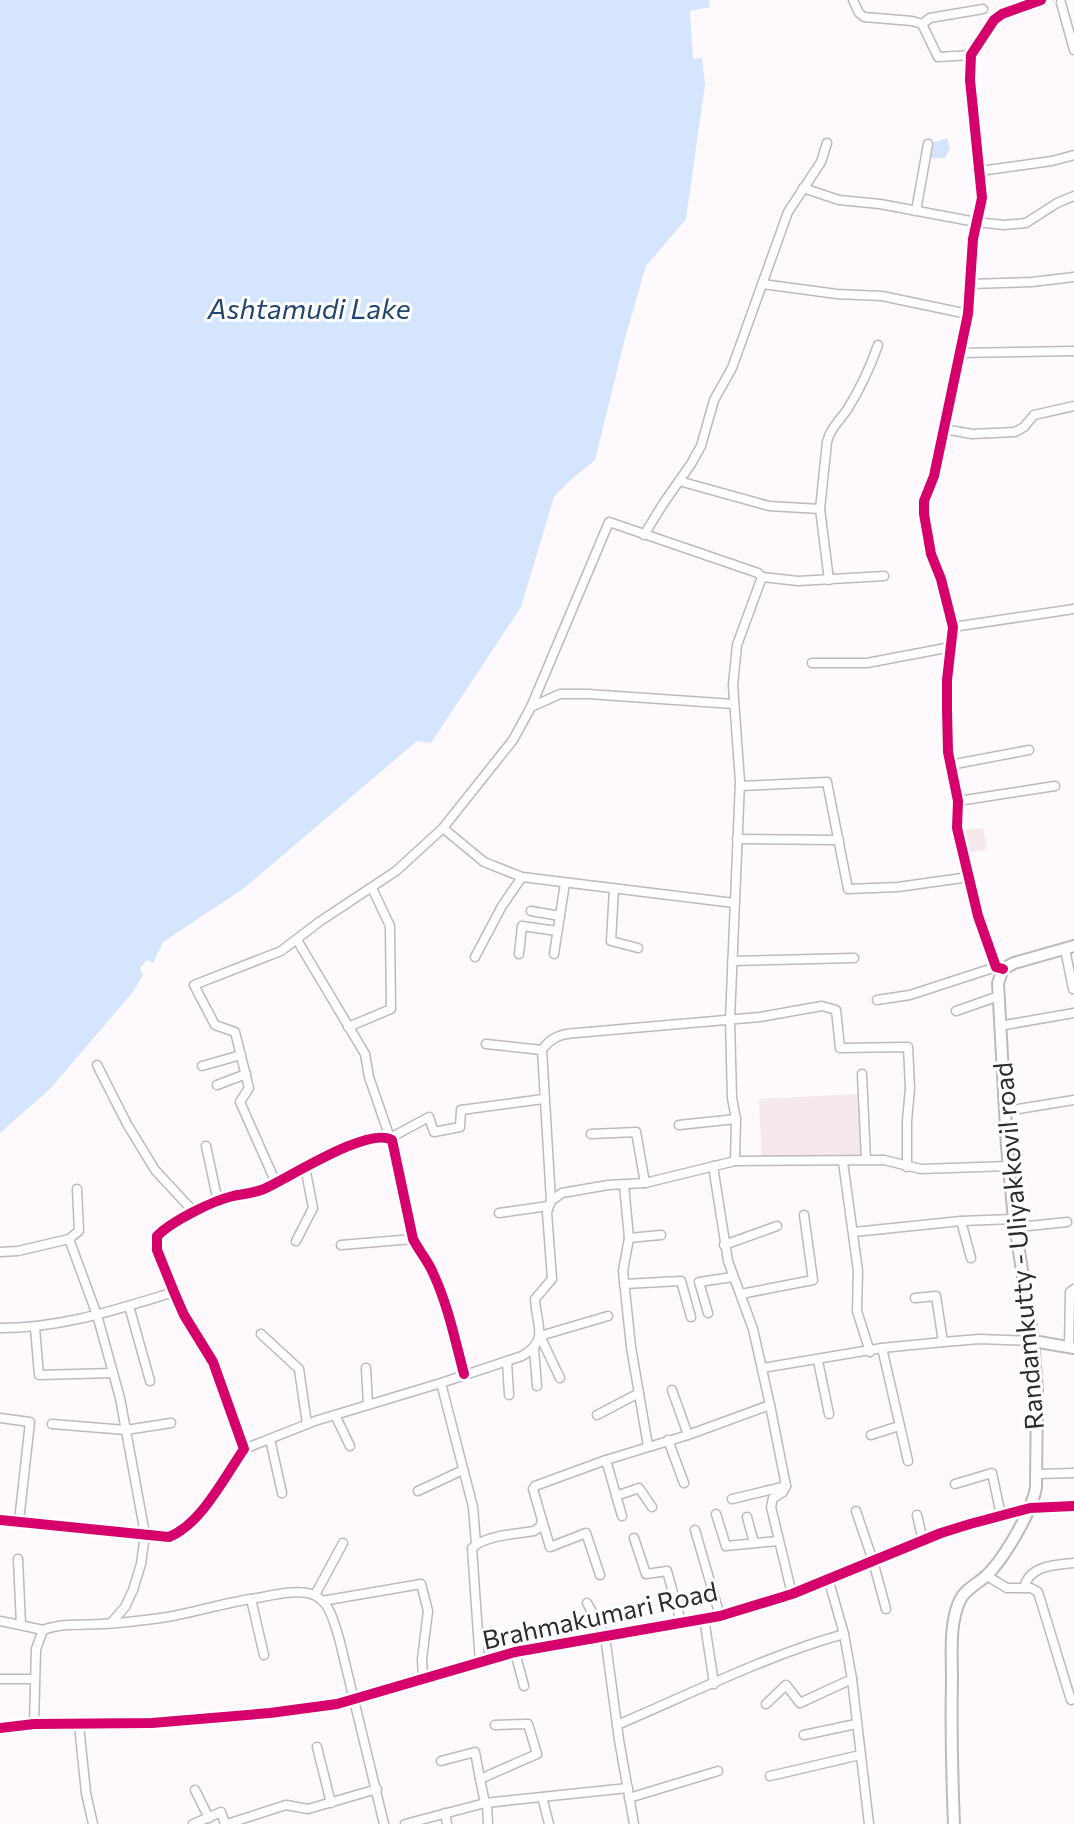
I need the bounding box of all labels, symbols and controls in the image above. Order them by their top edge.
water label: Ashtamudi Lake [206,291,411,325]
street label: Randamkutty - Uliyakkovil road [986,1061,1049,1431]
street label: Brahmakumari Road [479,1574,720,1655]

